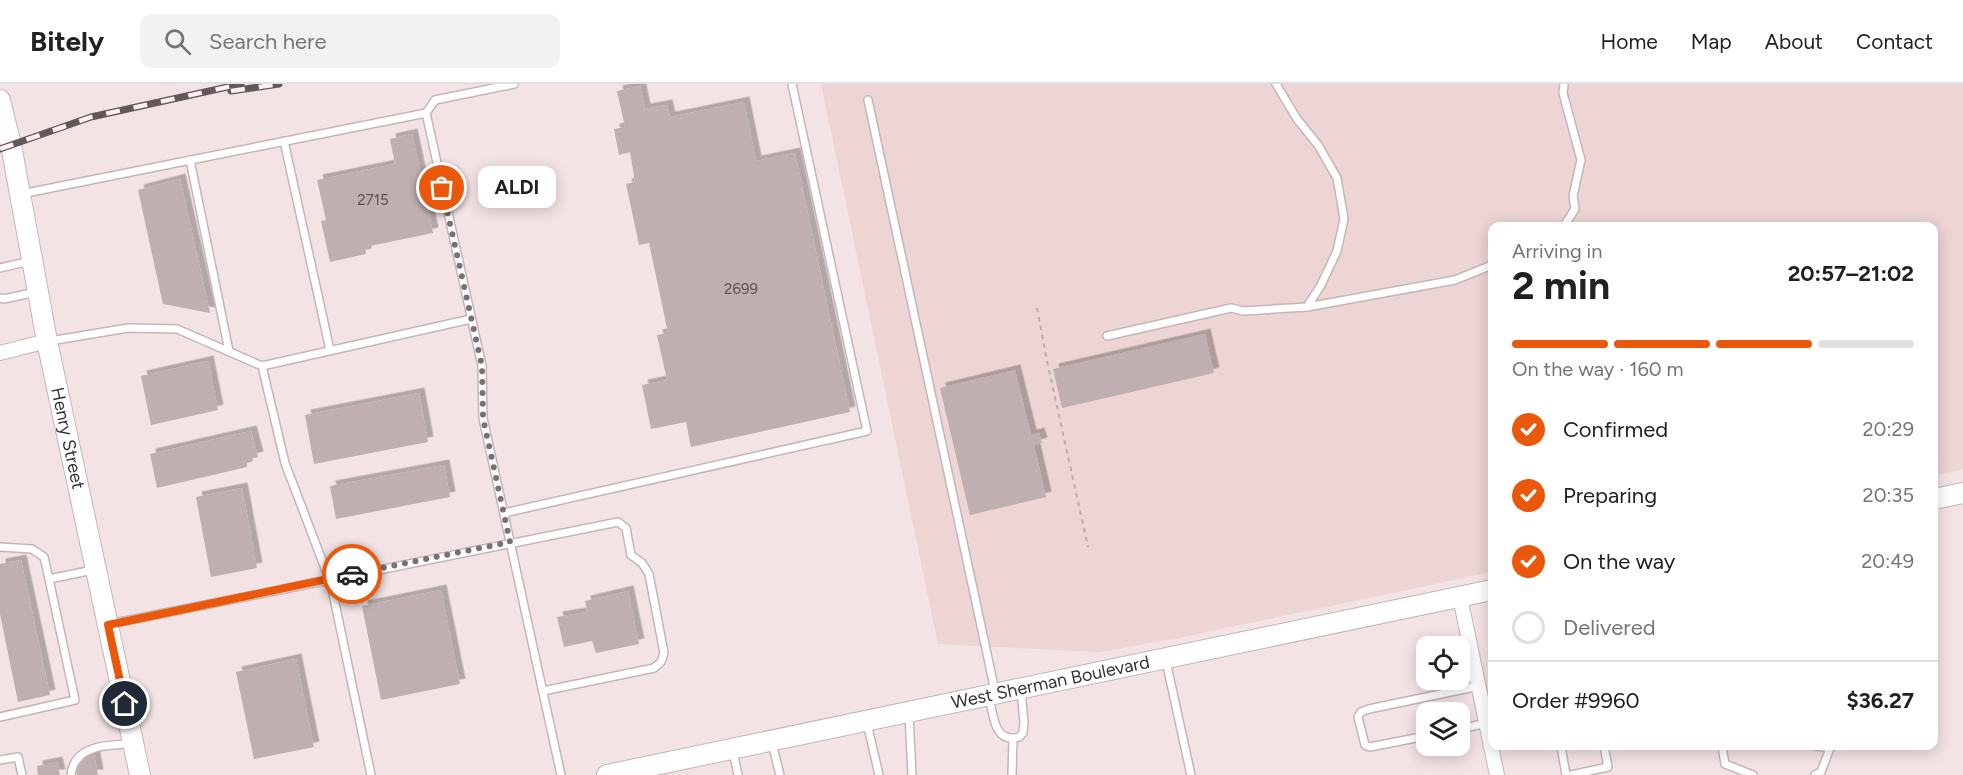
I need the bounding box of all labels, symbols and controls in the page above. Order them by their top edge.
search box [140,14,560,68]
text: Bitely [30,24,104,58]
icon: search [161,25,194,58]
text: Search here [209,28,327,55]
text: Home [1601,29,1658,54]
text: Map [1691,29,1732,54]
text: About [1765,29,1823,54]
text: Contact [1856,29,1933,54]
pin [416,162,467,213]
callout: ALDI [478,167,556,209]
icon: bag [425,171,458,204]
text: ALDI [495,175,539,199]
house number: 2715 [357,191,389,209]
text: Arriving in [1512,239,1602,263]
text: 20:57–21:02 [1788,260,1914,287]
text: 2 min [1512,262,1610,309]
house number: 2699 [724,280,758,298]
text: On the way · 160 m [1512,357,1684,381]
street label: Henry Street [46,385,90,491]
icon: check [1512,413,1545,446]
text: Confirmed [1563,416,1668,443]
text: 20:29 [1862,417,1914,441]
icon: check [1512,479,1545,512]
text: Preparing [1563,482,1657,509]
text: 20:35 [1863,483,1914,507]
courier [322,544,382,604]
icon: check [1512,545,1545,578]
text: On the way [1563,548,1675,575]
text: 20:49 [1861,549,1914,573]
icon: car [336,558,369,591]
text: Delivered [1563,614,1656,641]
map controls [1416,636,1470,756]
button: locate [1416,636,1470,690]
street label: West Sherman Boulevard [949,651,1152,714]
pin [99,678,150,729]
icon: home [108,687,141,720]
text: Order #9960 [1512,687,1640,714]
text: $36.27 [1846,687,1914,714]
button: layers [1416,702,1470,756]

